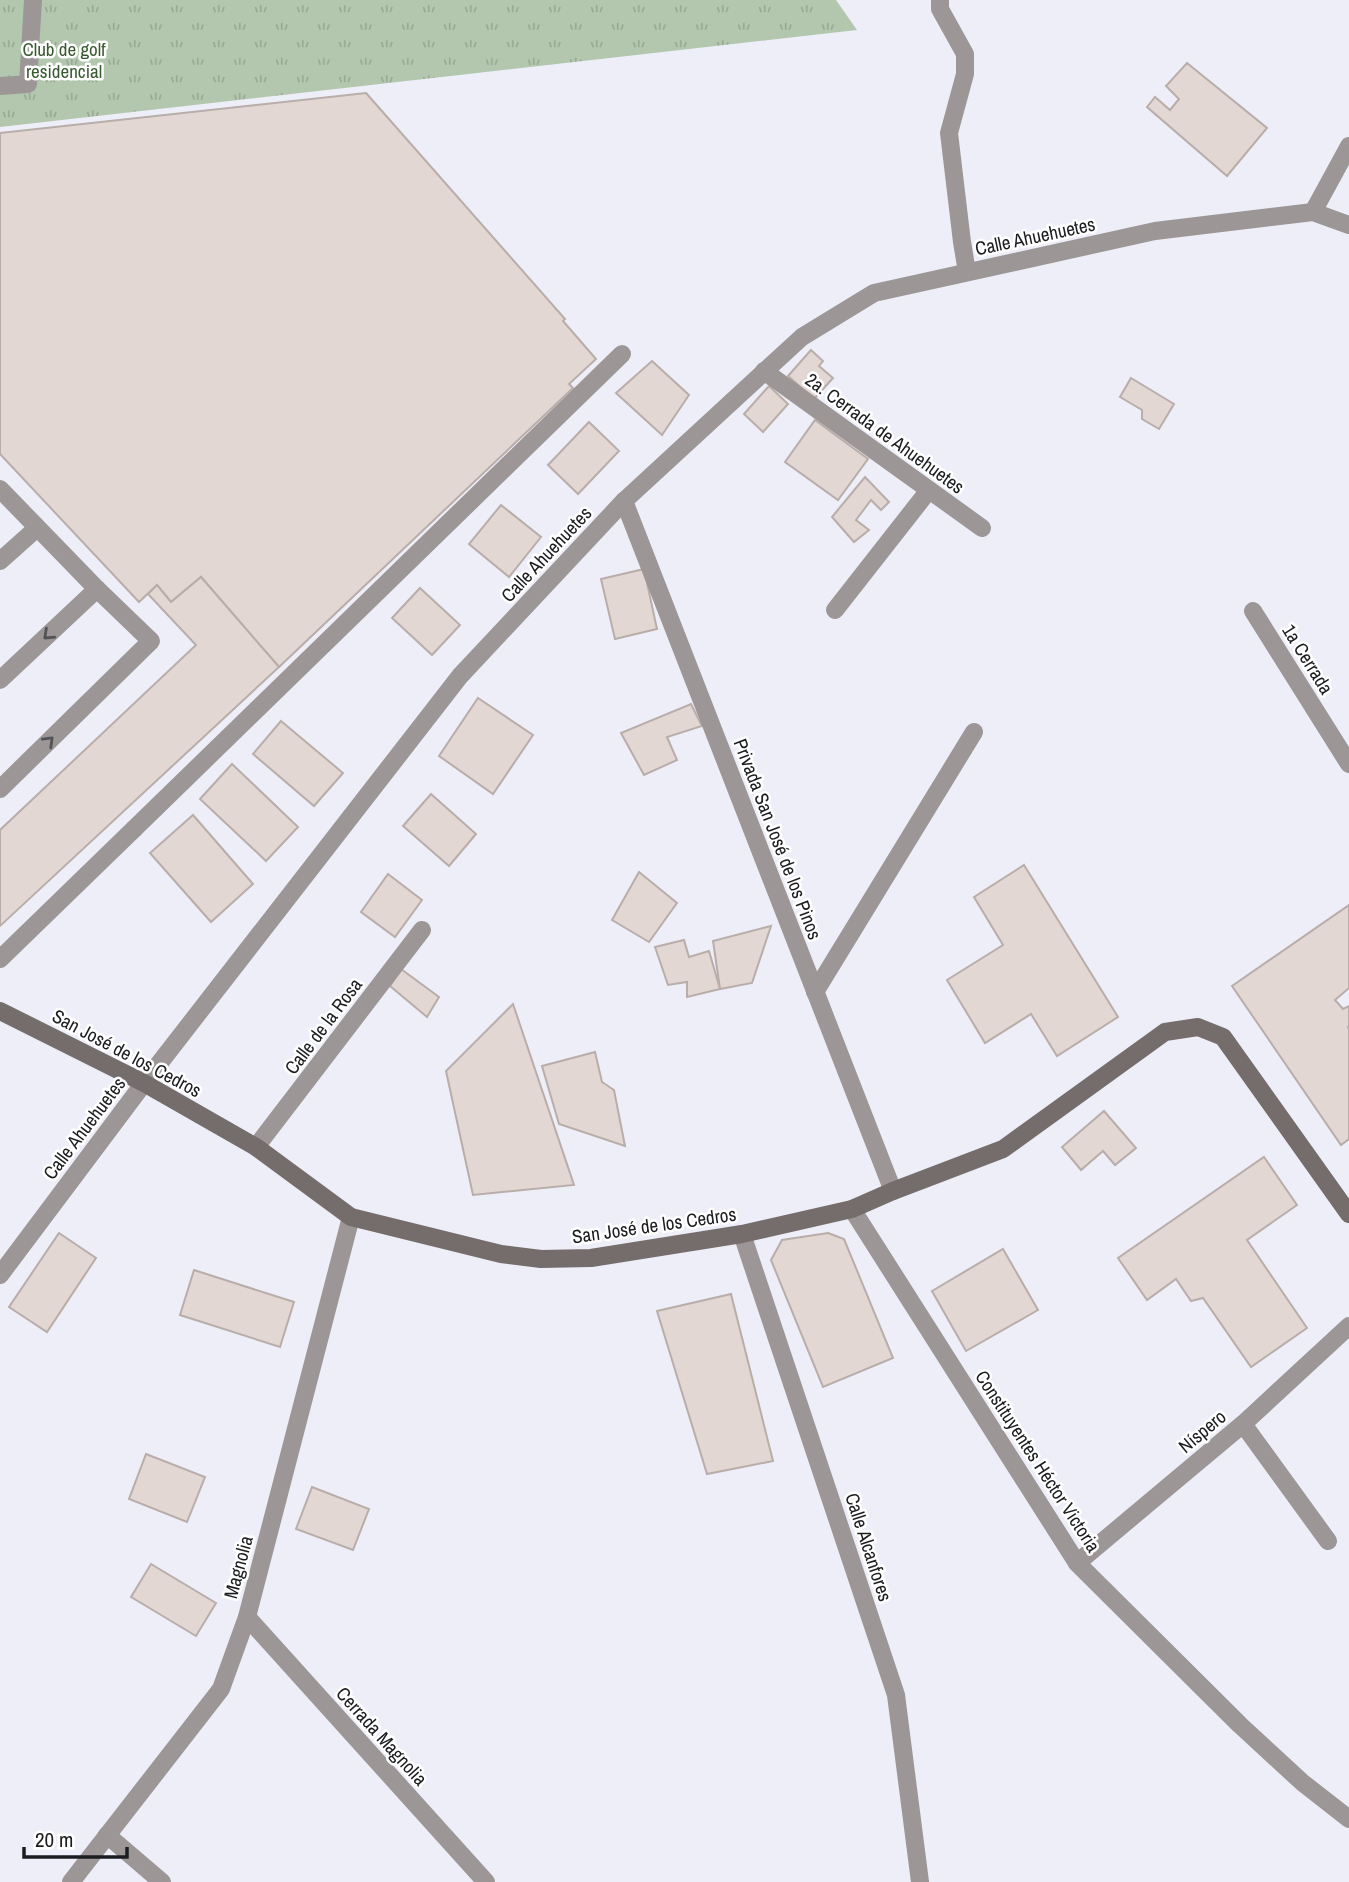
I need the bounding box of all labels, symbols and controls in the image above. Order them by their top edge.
park label: Club de golf residencial [22,36,106,84]
street label: Calle Ahuehuetes [973,211,1098,261]
street label: 2a. Cerrada de Ahuehuetes [800,366,970,500]
street label: Calle Ahuehuetes [495,500,597,608]
street label: 1a Cerrada [1276,619,1340,699]
one-way arrow [43,626,56,639]
street label: Privada San José de los Pinos [728,735,828,943]
one-way arrow [41,736,54,749]
street label: Calle de la Rosa [278,972,368,1079]
street label: San José de los Cedros [48,1003,206,1103]
street label: Calle Ahuehuetes [37,1071,131,1185]
street label: San José de los Cedros [570,1201,738,1249]
street label: Constituyentes Héctor Victoria [969,1365,1107,1557]
street label: Níspero [1173,1404,1231,1458]
street label: Calle Alcanfores [839,1489,899,1605]
street label: Magnolia [217,1532,259,1601]
street label: Cerrada Magnolia [331,1681,434,1791]
scale bar [24,1815,128,1859]
text: 20 m [35,1825,73,1854]

